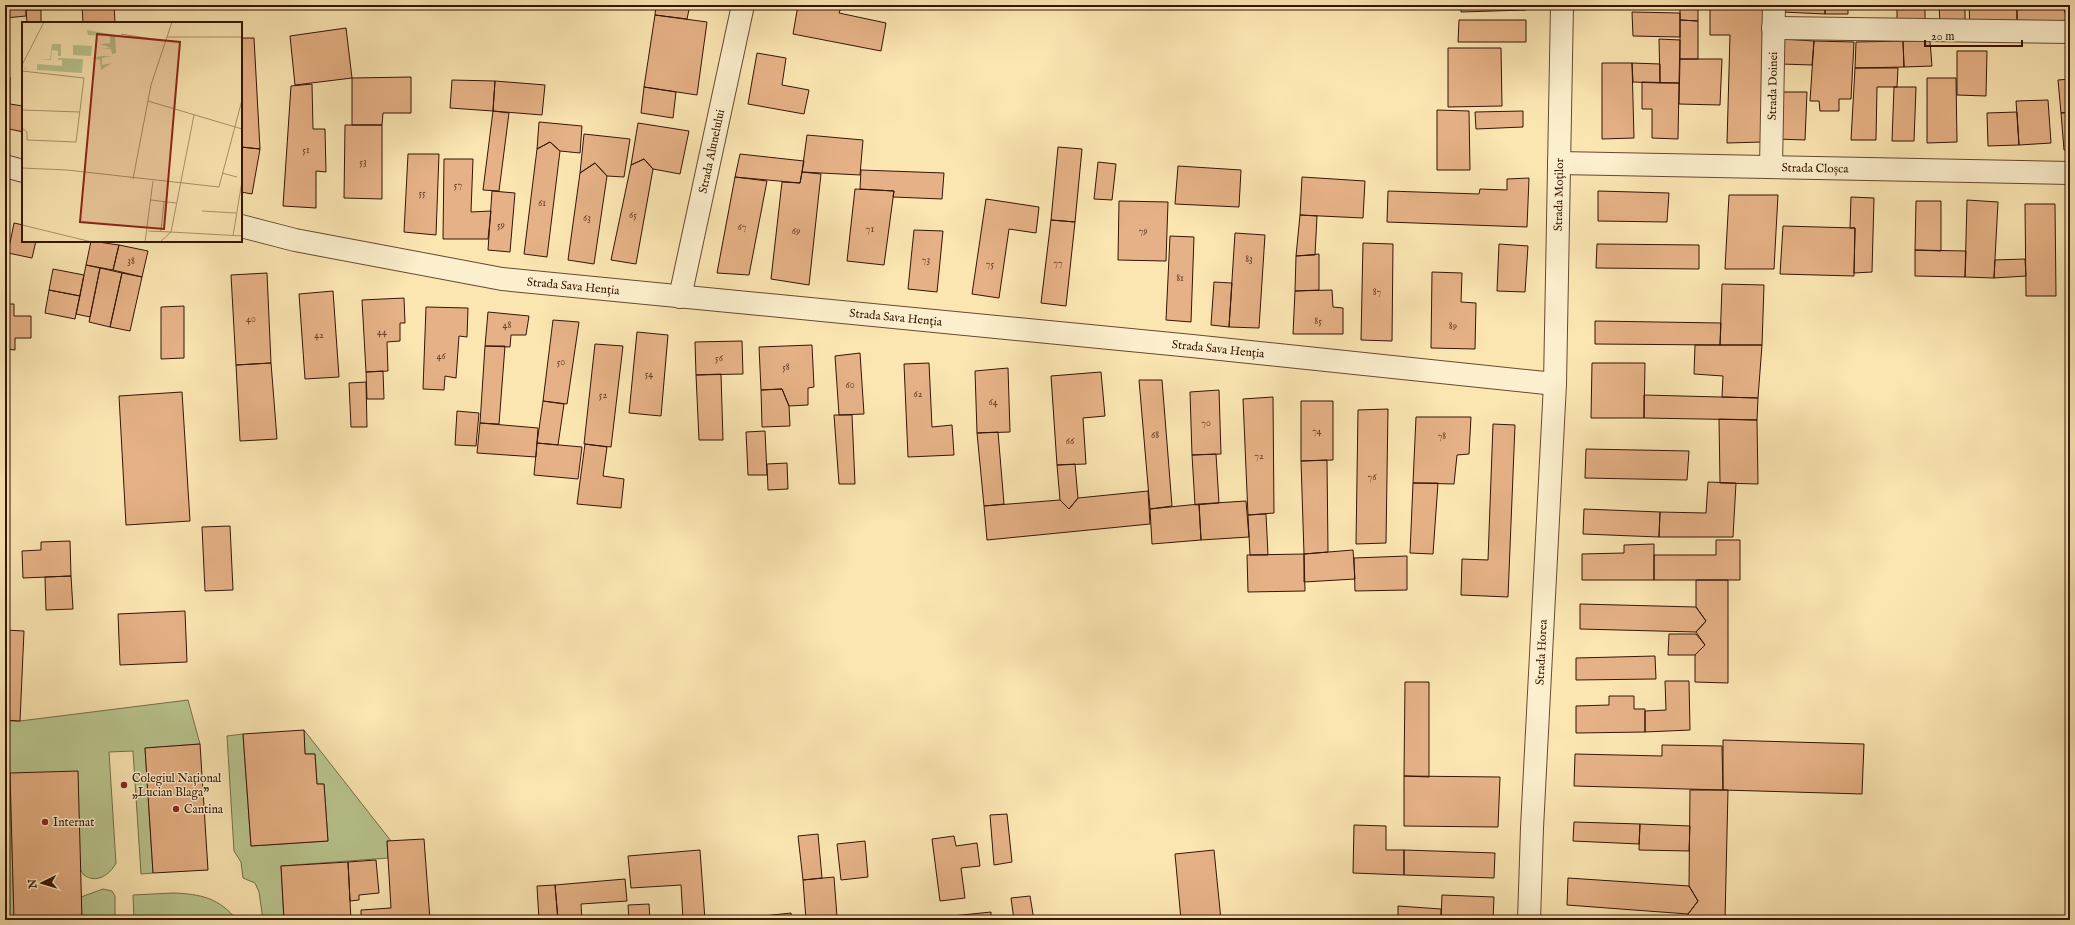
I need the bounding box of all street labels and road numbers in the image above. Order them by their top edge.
street label: Strada Doinei [1764,52,1781,120]
street label: Strada Alunelului [695,108,728,195]
street label: Strada Moților [1550,157,1567,231]
street label: Strada Cloșca [1781,160,1849,176]
street label: Strada Sava Henția [526,274,621,298]
street label: Strada Sava Henția [849,305,944,329]
street label: Strada Sava Henția [1171,337,1266,361]
street label: Strada Horea [1532,618,1550,686]

